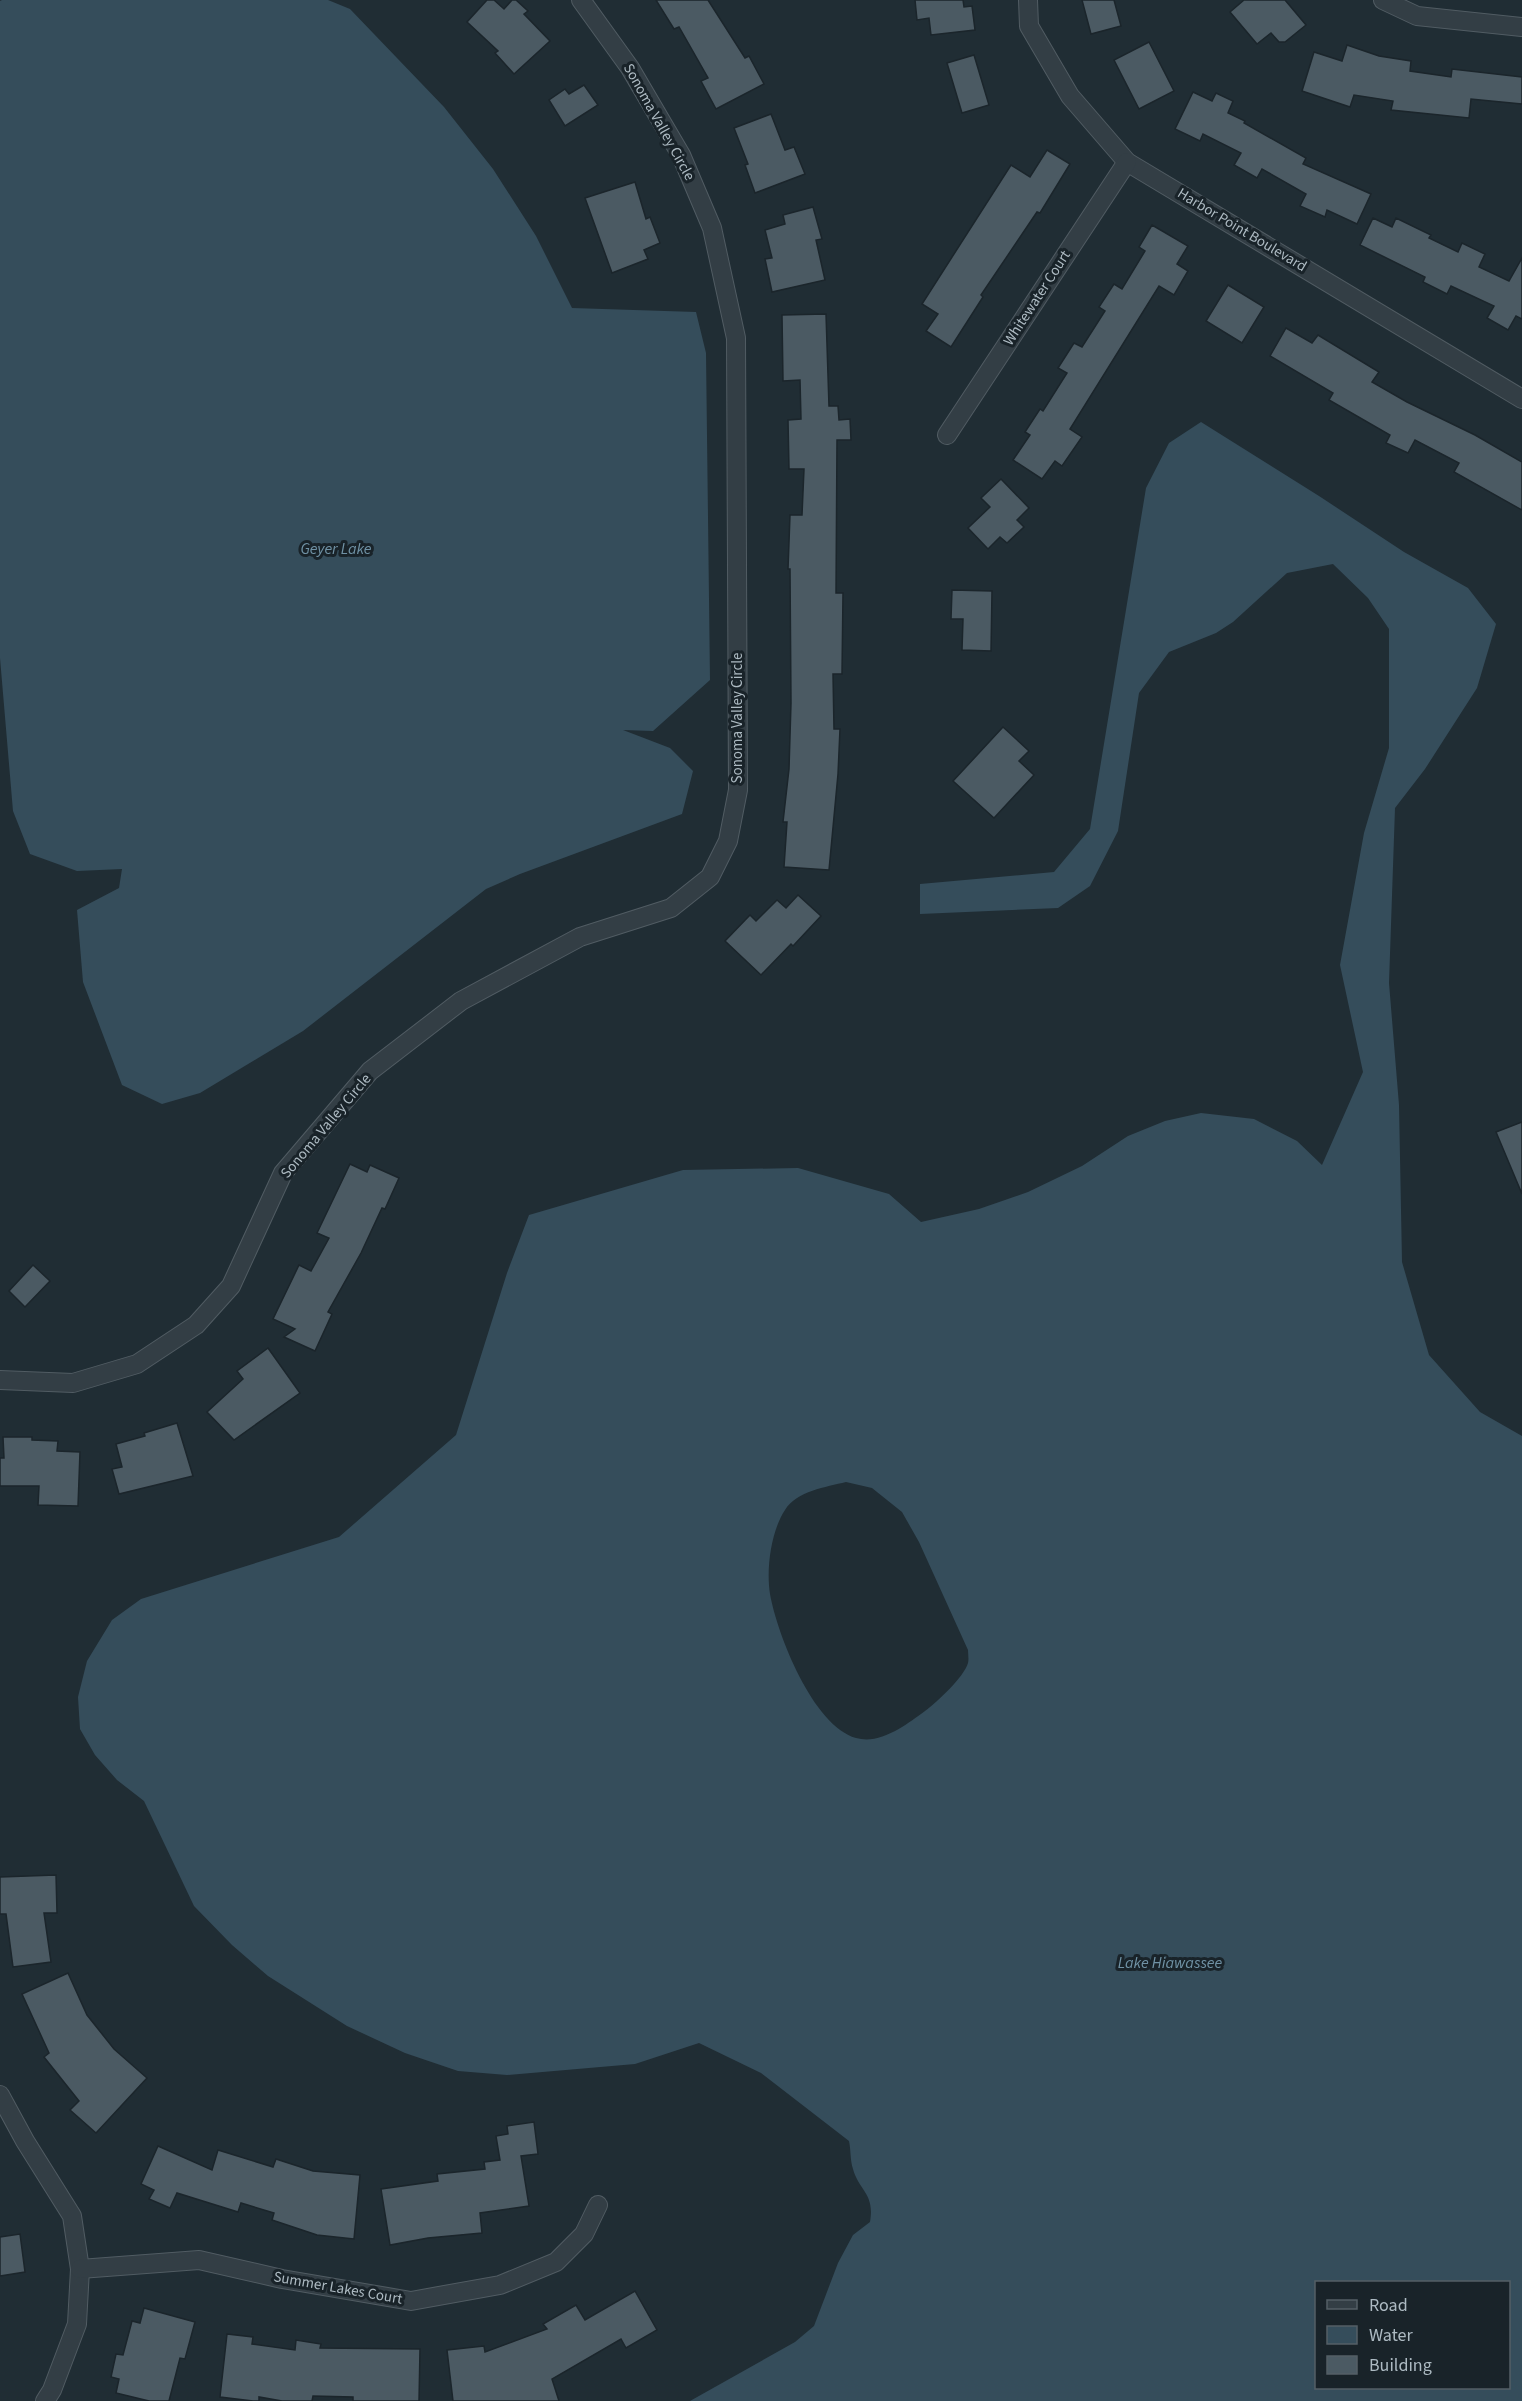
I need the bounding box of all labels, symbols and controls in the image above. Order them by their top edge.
street label: Sonoma Valley Circle [618,60,700,184]
street label: Harbor Point Boulevard [1173,183,1311,277]
street label: Whitewater Court [998,246,1076,350]
water label: Geyer Lake [300,538,372,560]
street label: Sonoma Valley Circle [727,652,748,784]
street label: Sonoma Valley Circle [276,1069,376,1183]
water label: Lake Hiawassee [1118,1952,1222,1974]
street label: Summer Lakes Court [272,2266,404,2310]
legend [1315,2281,1510,2389]
text: Road [1369,2293,1408,2318]
text: Water [1369,2323,1413,2348]
text: Building [1369,2353,1432,2378]

